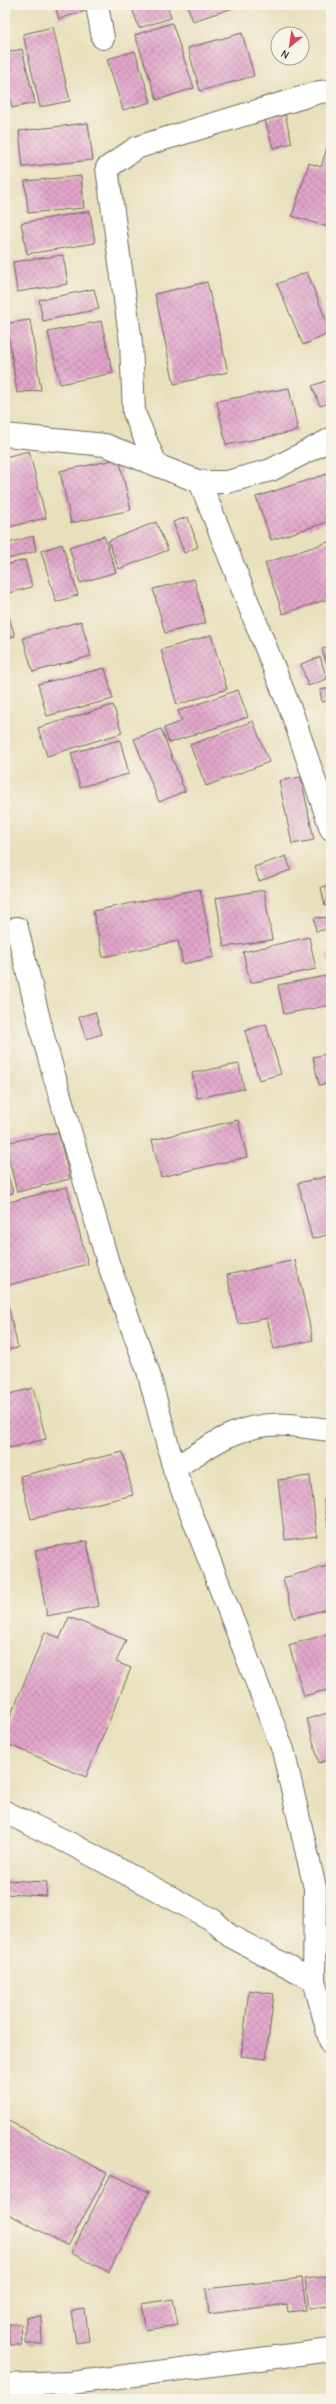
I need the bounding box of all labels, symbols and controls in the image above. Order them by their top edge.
north arrow [270,26,310,66]
text: N [279,47,292,62]

